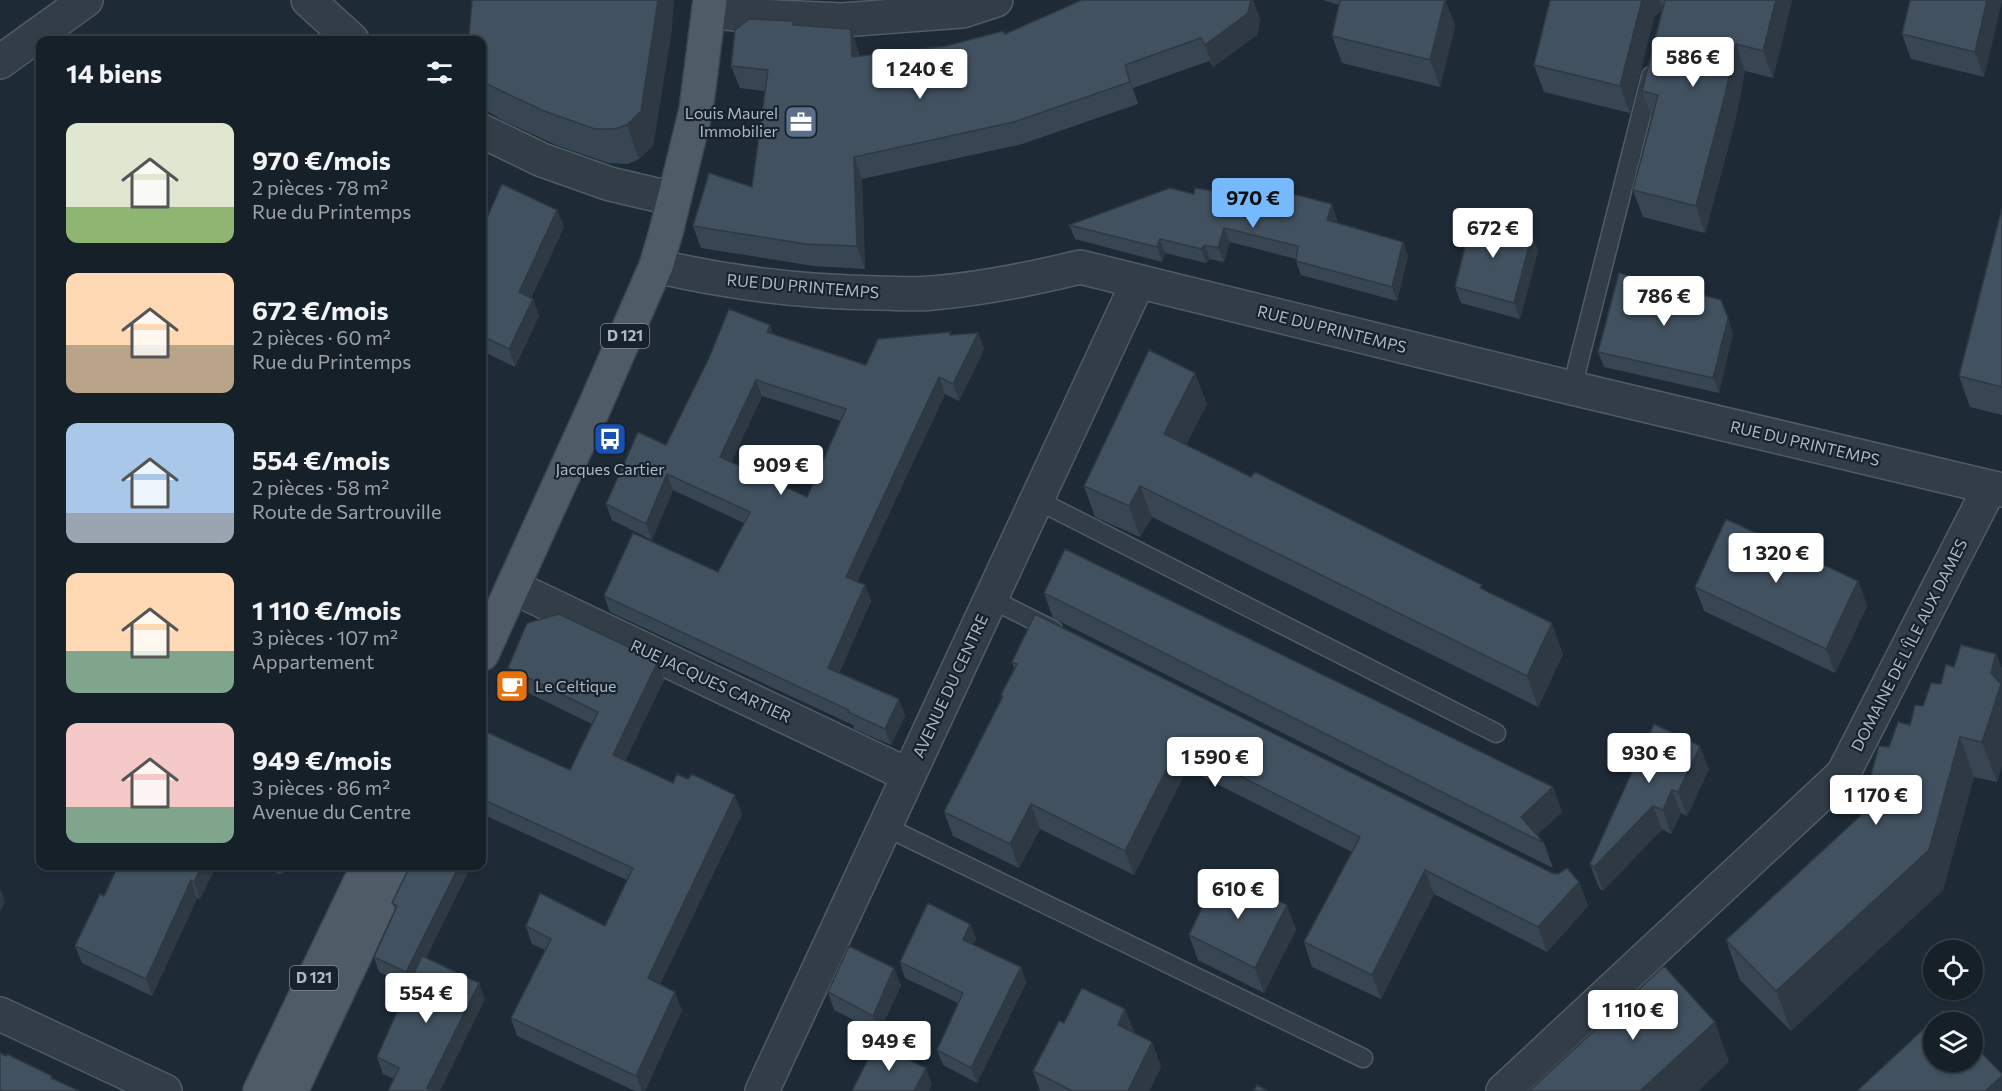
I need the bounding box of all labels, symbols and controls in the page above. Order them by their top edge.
pin: 586 € [1651,37,1735,88]
text: 586 € [1666,44,1720,68]
pin: 1 240 € [865,49,975,100]
icon: filters [423,56,456,89]
text: 1 240 € [886,56,954,80]
text: 14 biens [66,57,162,88]
place label: Louis Maurel Immobilier [685,103,779,140]
office icon: Louis Maurel Immobilier [783,104,819,140]
text: 970 €/mois [252,144,391,175]
icon: home [114,147,186,219]
text: 2 pièces · 78 m² [252,175,388,199]
pin: 970 € [1211,178,1295,229]
text: 970 € [1226,185,1280,209]
text: Rue du Printemps [252,199,411,223]
pin: 672 € [1451,208,1535,259]
text: 672 € [1467,215,1519,239]
street label: RUE DU PRINTEMPS [726,269,880,302]
pin: 786 € [1622,276,1706,327]
text: 786 € [1637,283,1691,307]
text: 672 €/mois [252,294,389,325]
icon: home [114,297,186,369]
street label: RUE DU PRINTEMPS [1256,301,1409,356]
road number: D 121 [601,324,649,348]
text: 2 pièces · 60 m² [252,325,391,349]
text: Rue du Printemps [252,349,411,373]
street label: RUE DU PRINTEMPS [1728,416,1882,469]
bus stop icon: Jacques Cartier [592,421,628,457]
text: 554 €/mois [252,444,390,475]
pin: 909 € [739,445,823,496]
icon: home [114,447,186,519]
text: 909 € [753,452,809,476]
place label: Jacques Cartier [555,459,665,478]
text: 2 pièces · 58 m² [252,475,389,499]
text: Route de Sartrouville [252,499,442,523]
pin: 1 320 € [1721,533,1831,584]
street label: DOMAINE DE L'ÎLE AUX DAMES [1847,535,1971,754]
text: 1 320 € [1743,540,1809,564]
text: 1 110 €/mois [252,594,401,625]
icon: home [114,597,186,669]
street label: AVENUE DU CENTRE [908,611,991,761]
text: 3 pièces · 107 m² [252,625,398,649]
street label: RUE JACQUES CARTIER [628,635,795,726]
text: Appartement [252,649,374,673]
cafe icon: Le Celtique [494,668,530,704]
place label: Le Celtique [535,676,617,695]
pin: 930 € [1607,733,1691,784]
pin: 1 590 € [1160,737,1270,788]
text: 930 € [1621,740,1677,764]
text: 949 €/mois [252,744,392,775]
text: 1 590 € [1181,744,1249,768]
icon: home [114,747,186,819]
text: 3 pièces · 86 m² [252,775,390,799]
pin: 1 170 € [1821,775,1931,826]
text: 1 170 € [1844,782,1908,806]
text: Avenue du Centre [252,799,411,823]
pin: 610 € [1196,869,1280,920]
text: 610 € [1212,876,1264,900]
map controls [1923,940,1983,1072]
button: locate [1923,940,1983,1000]
road number: D 121 [290,966,338,990]
pin: 554 € [384,973,468,1024]
text: 554 € [399,980,453,1004]
pin: 1 110 € [1578,990,1688,1041]
text: 1 110 € [1602,997,1664,1021]
button: layers [1923,1012,1983,1072]
pin: 949 € [847,1021,931,1072]
text: 949 € [862,1028,916,1052]

